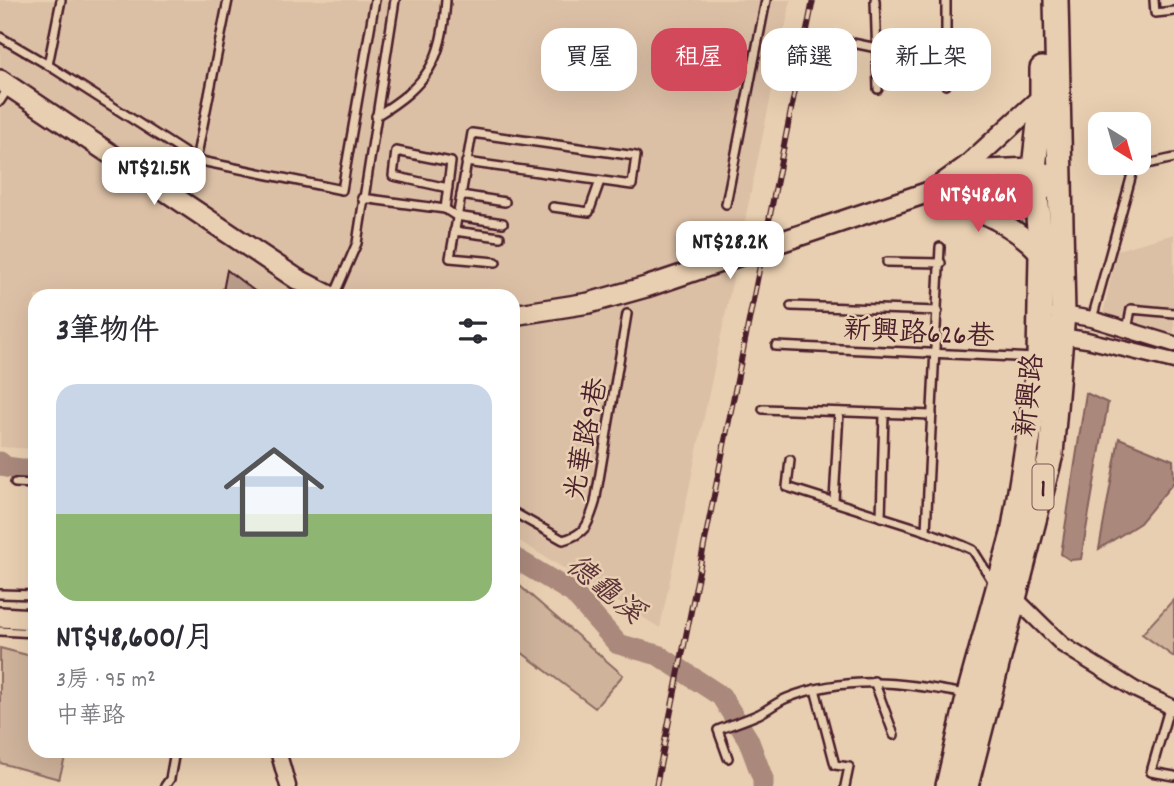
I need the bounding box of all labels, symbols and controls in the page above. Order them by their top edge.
chip: 買屋 [541,28,637,91]
chip: 租屋 [651,28,747,91]
chip: 篩選 [761,28,857,91]
chip: 新上架 [871,28,991,91]
north arrow [1088,112,1152,175]
map controls [1088,112,1151,175]
pin: NT$21.5K [82,148,226,207]
text: NT$21.5K [118,153,190,186]
pin: NT$48.6K [906,174,1050,234]
text: NT$48.6K [940,180,1016,213]
pin: NT$28.2K [658,222,802,281]
text: NT$28.2K [692,227,768,260]
text: 3筆物件 [56,312,159,355]
icon: filters [454,312,492,350]
street label: 新興路626巷 [842,312,997,360]
street label: 新興路 [1008,352,1056,439]
street label: 光華路9巷 [557,374,621,505]
icon: home [211,429,337,555]
road number: 1 [1032,464,1054,509]
water label: 德龜溪 [555,546,653,638]
text: NT$48,600/月 [56,619,214,662]
text: 3房 · 95 m² [56,665,156,698]
text: 中華路 [56,701,125,734]

